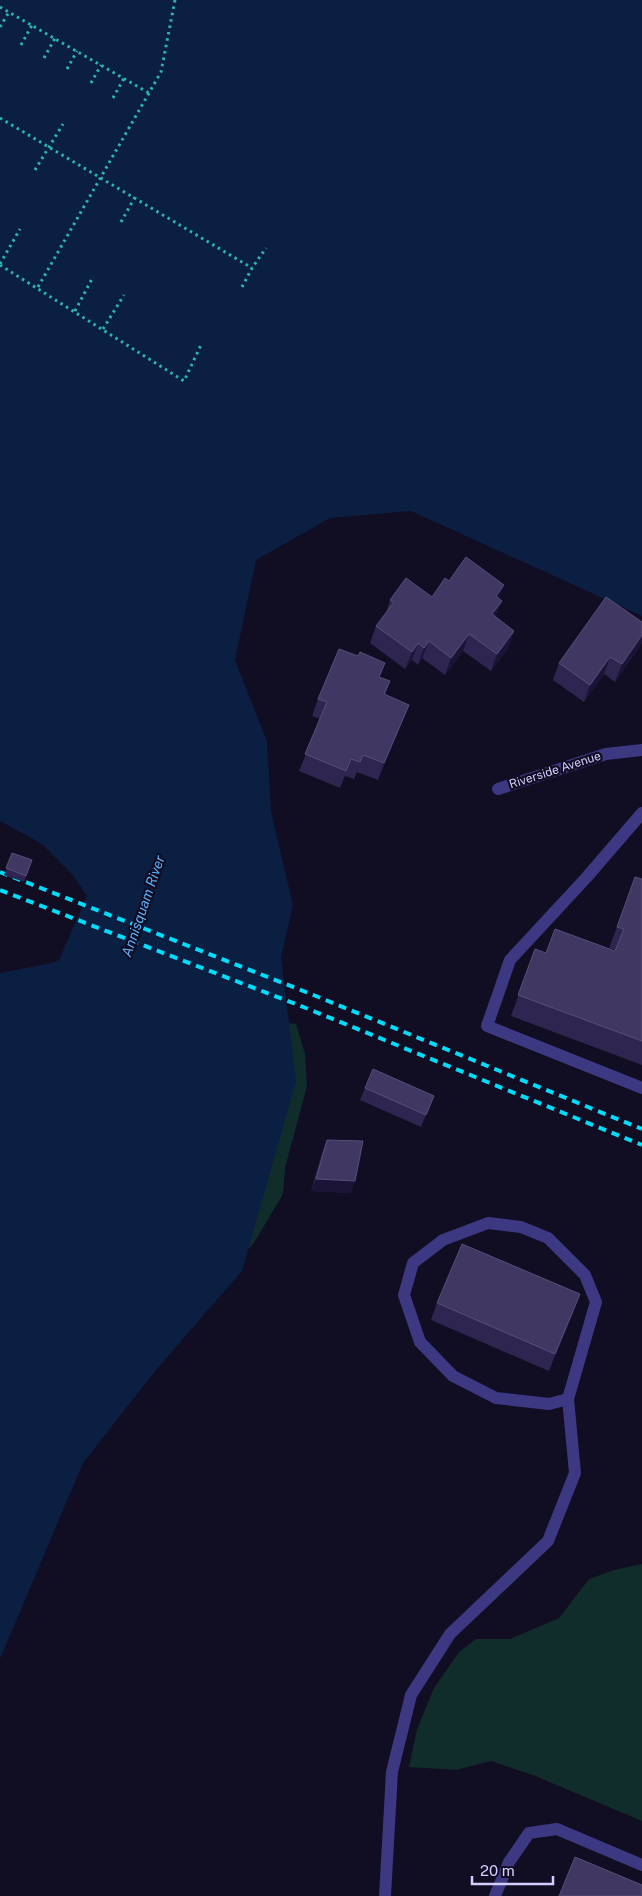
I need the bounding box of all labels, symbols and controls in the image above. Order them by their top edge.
street label: Riverside Avenue [507,749,603,791]
water label: Annisquam River [118,853,168,959]
scale bar [472,1854,553,1886]
text: 20 m [480,1862,515,1879]

